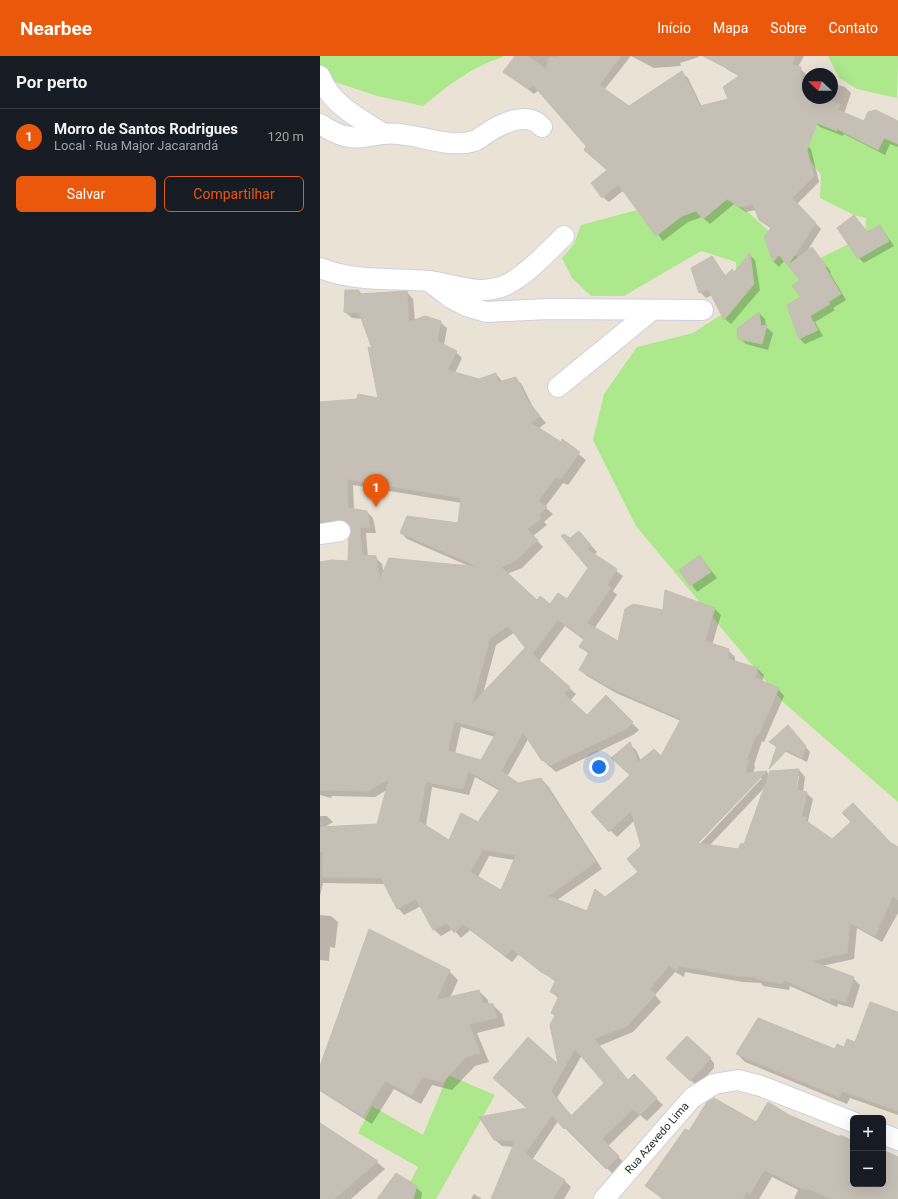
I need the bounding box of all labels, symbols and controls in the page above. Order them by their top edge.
text: Nearbee [20,17,92,40]
text: Início [657,20,691,36]
text: Mapa [713,20,748,36]
text: Sobre [770,20,807,36]
text: Contato [829,20,878,36]
north arrow [802,68,838,104]
text: Por perto [16,72,87,92]
text: Morro de Santos Rodrigues [54,120,238,138]
text: 1 [25,129,33,144]
text: 120 m [267,129,304,144]
text: Local · Rua Major Jacarandá [54,138,218,153]
button: Salvar [16,176,156,212]
button: Compartilhar [164,176,304,212]
pin: 1 [363,474,389,507]
your location [589,757,609,777]
street label: Rua Azevedo Lima [622,1100,692,1176]
map controls [850,1115,886,1187]
button: + [850,1115,886,1151]
button: − [850,1151,886,1187]

